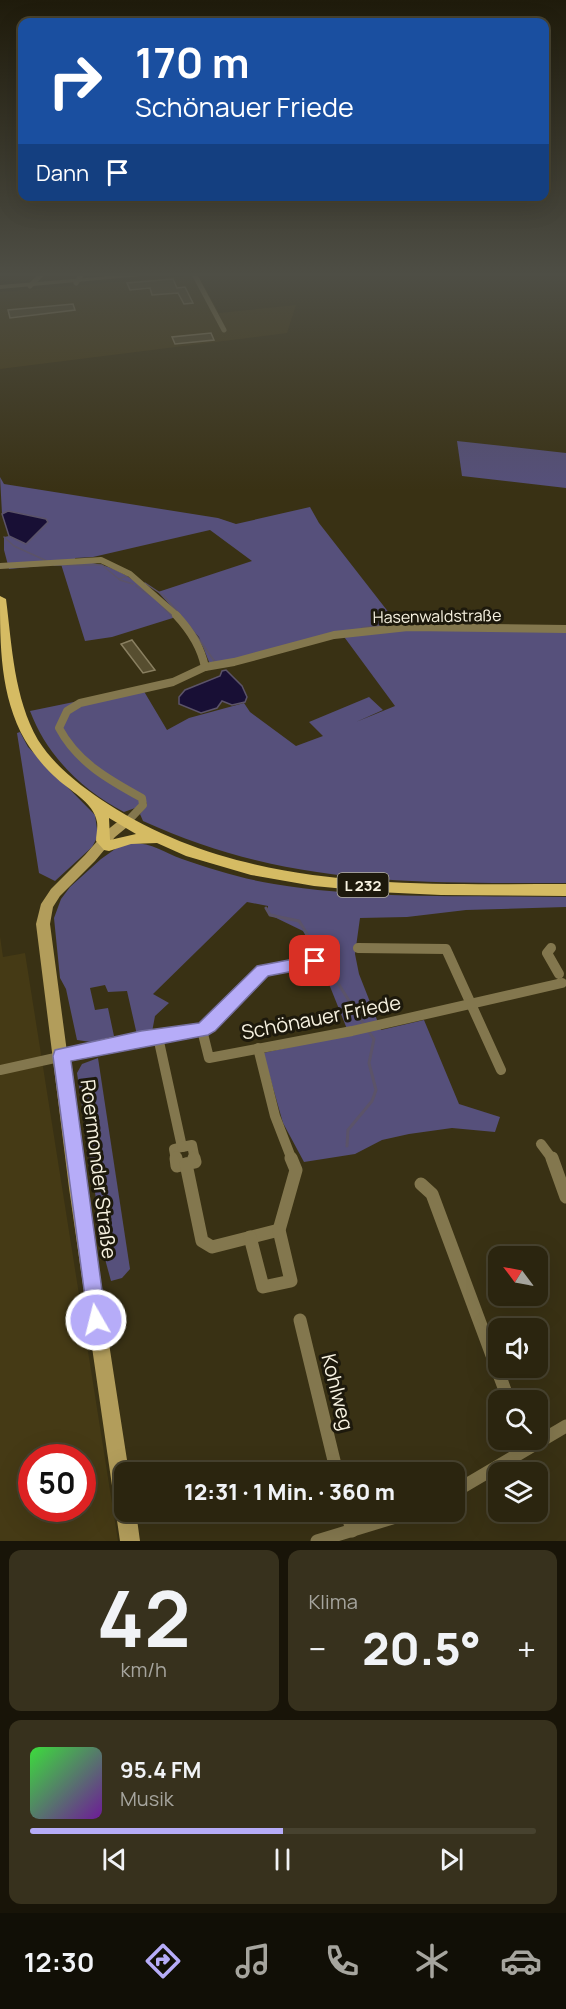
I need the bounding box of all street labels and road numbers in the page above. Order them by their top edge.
street label: Hasenwaldstraße [372,604,502,628]
road number: L 232 [338,873,388,897]
street label: Schönauer Friede [239,988,403,1046]
street label: Roermonder Straße [75,1078,123,1260]
street label: Kohlweg [315,1351,361,1433]

